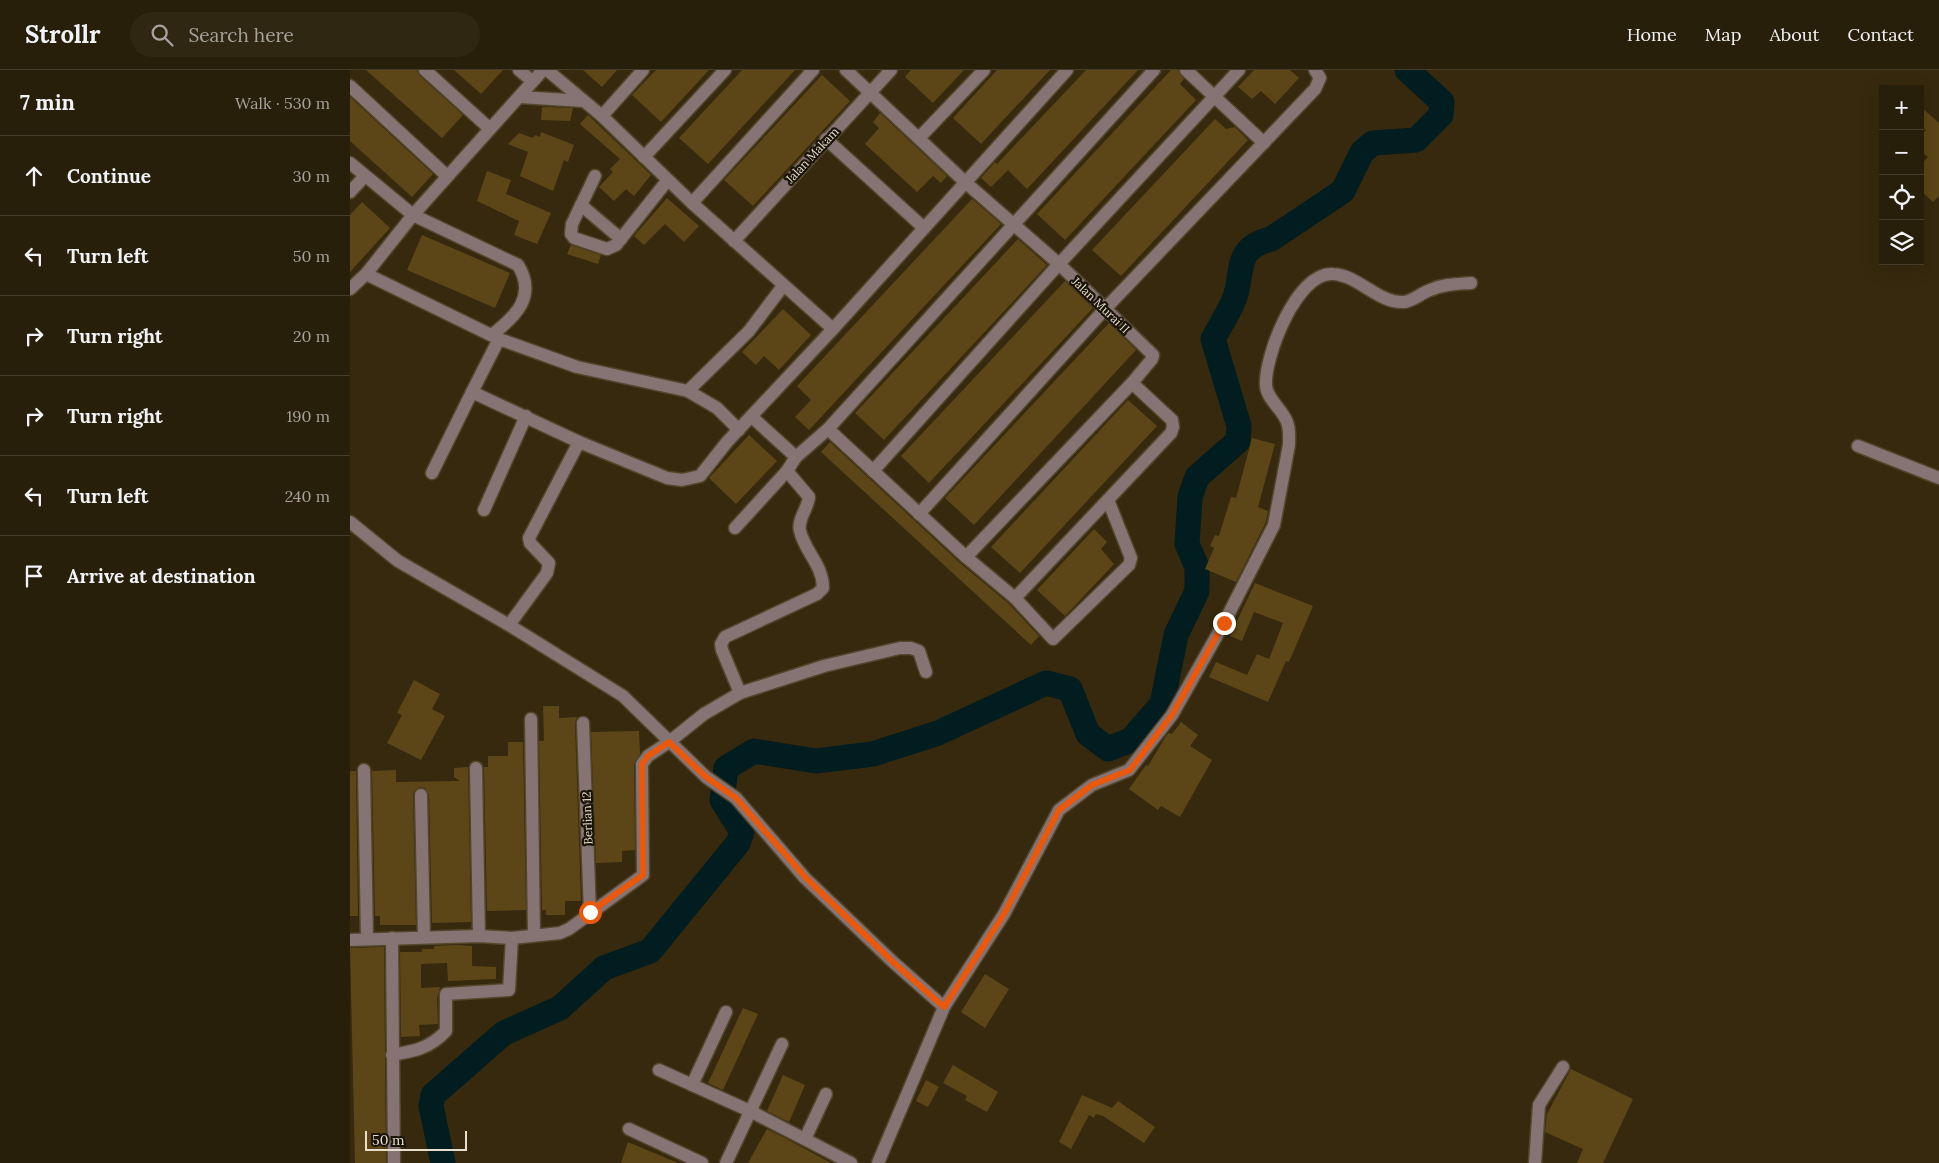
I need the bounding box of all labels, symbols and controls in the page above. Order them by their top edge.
search box [130,12,480,57]
text: Strollr [25,19,100,50]
icon: search [148,21,176,49]
text: Search here [188,23,294,47]
text: Home [1627,23,1677,46]
text: Map [1705,23,1741,46]
text: About [1769,23,1819,46]
text: Contact [1847,23,1914,46]
map controls [1879,85,1924,265]
button: + [1879,85,1924,130]
text: 7 min [20,89,75,116]
text: Walk · 530 m [235,93,330,113]
street label: Jalan Makam [782,124,842,187]
button: − [1879,130,1924,175]
icon: ahead [20,162,48,190]
text: Continue [67,164,151,188]
text: 30 m [293,166,330,186]
button: locate [1879,175,1924,220]
button: layers [1879,220,1924,265]
icon: left [20,242,48,270]
text: Turn left [67,244,148,268]
text: 50 m [293,246,330,266]
street label: Jalan Murai II [1068,273,1133,336]
icon: right [20,322,48,350]
text: Turn right [67,324,163,348]
text: 20 m [293,326,330,346]
icon: right [20,402,48,430]
text: Turn right [67,404,163,428]
text: 190 m [286,406,330,426]
icon: left [20,482,48,510]
text: Turn left [67,484,148,508]
text: 240 m [285,486,330,506]
icon: arrive [20,562,48,590]
text: Arrive at destination [67,564,256,588]
route end [1213,612,1236,635]
street label: Berlian 12 [579,791,595,845]
route start [579,901,602,924]
scale bar [365,1128,468,1151]
text: 50 m [372,1131,405,1149]

